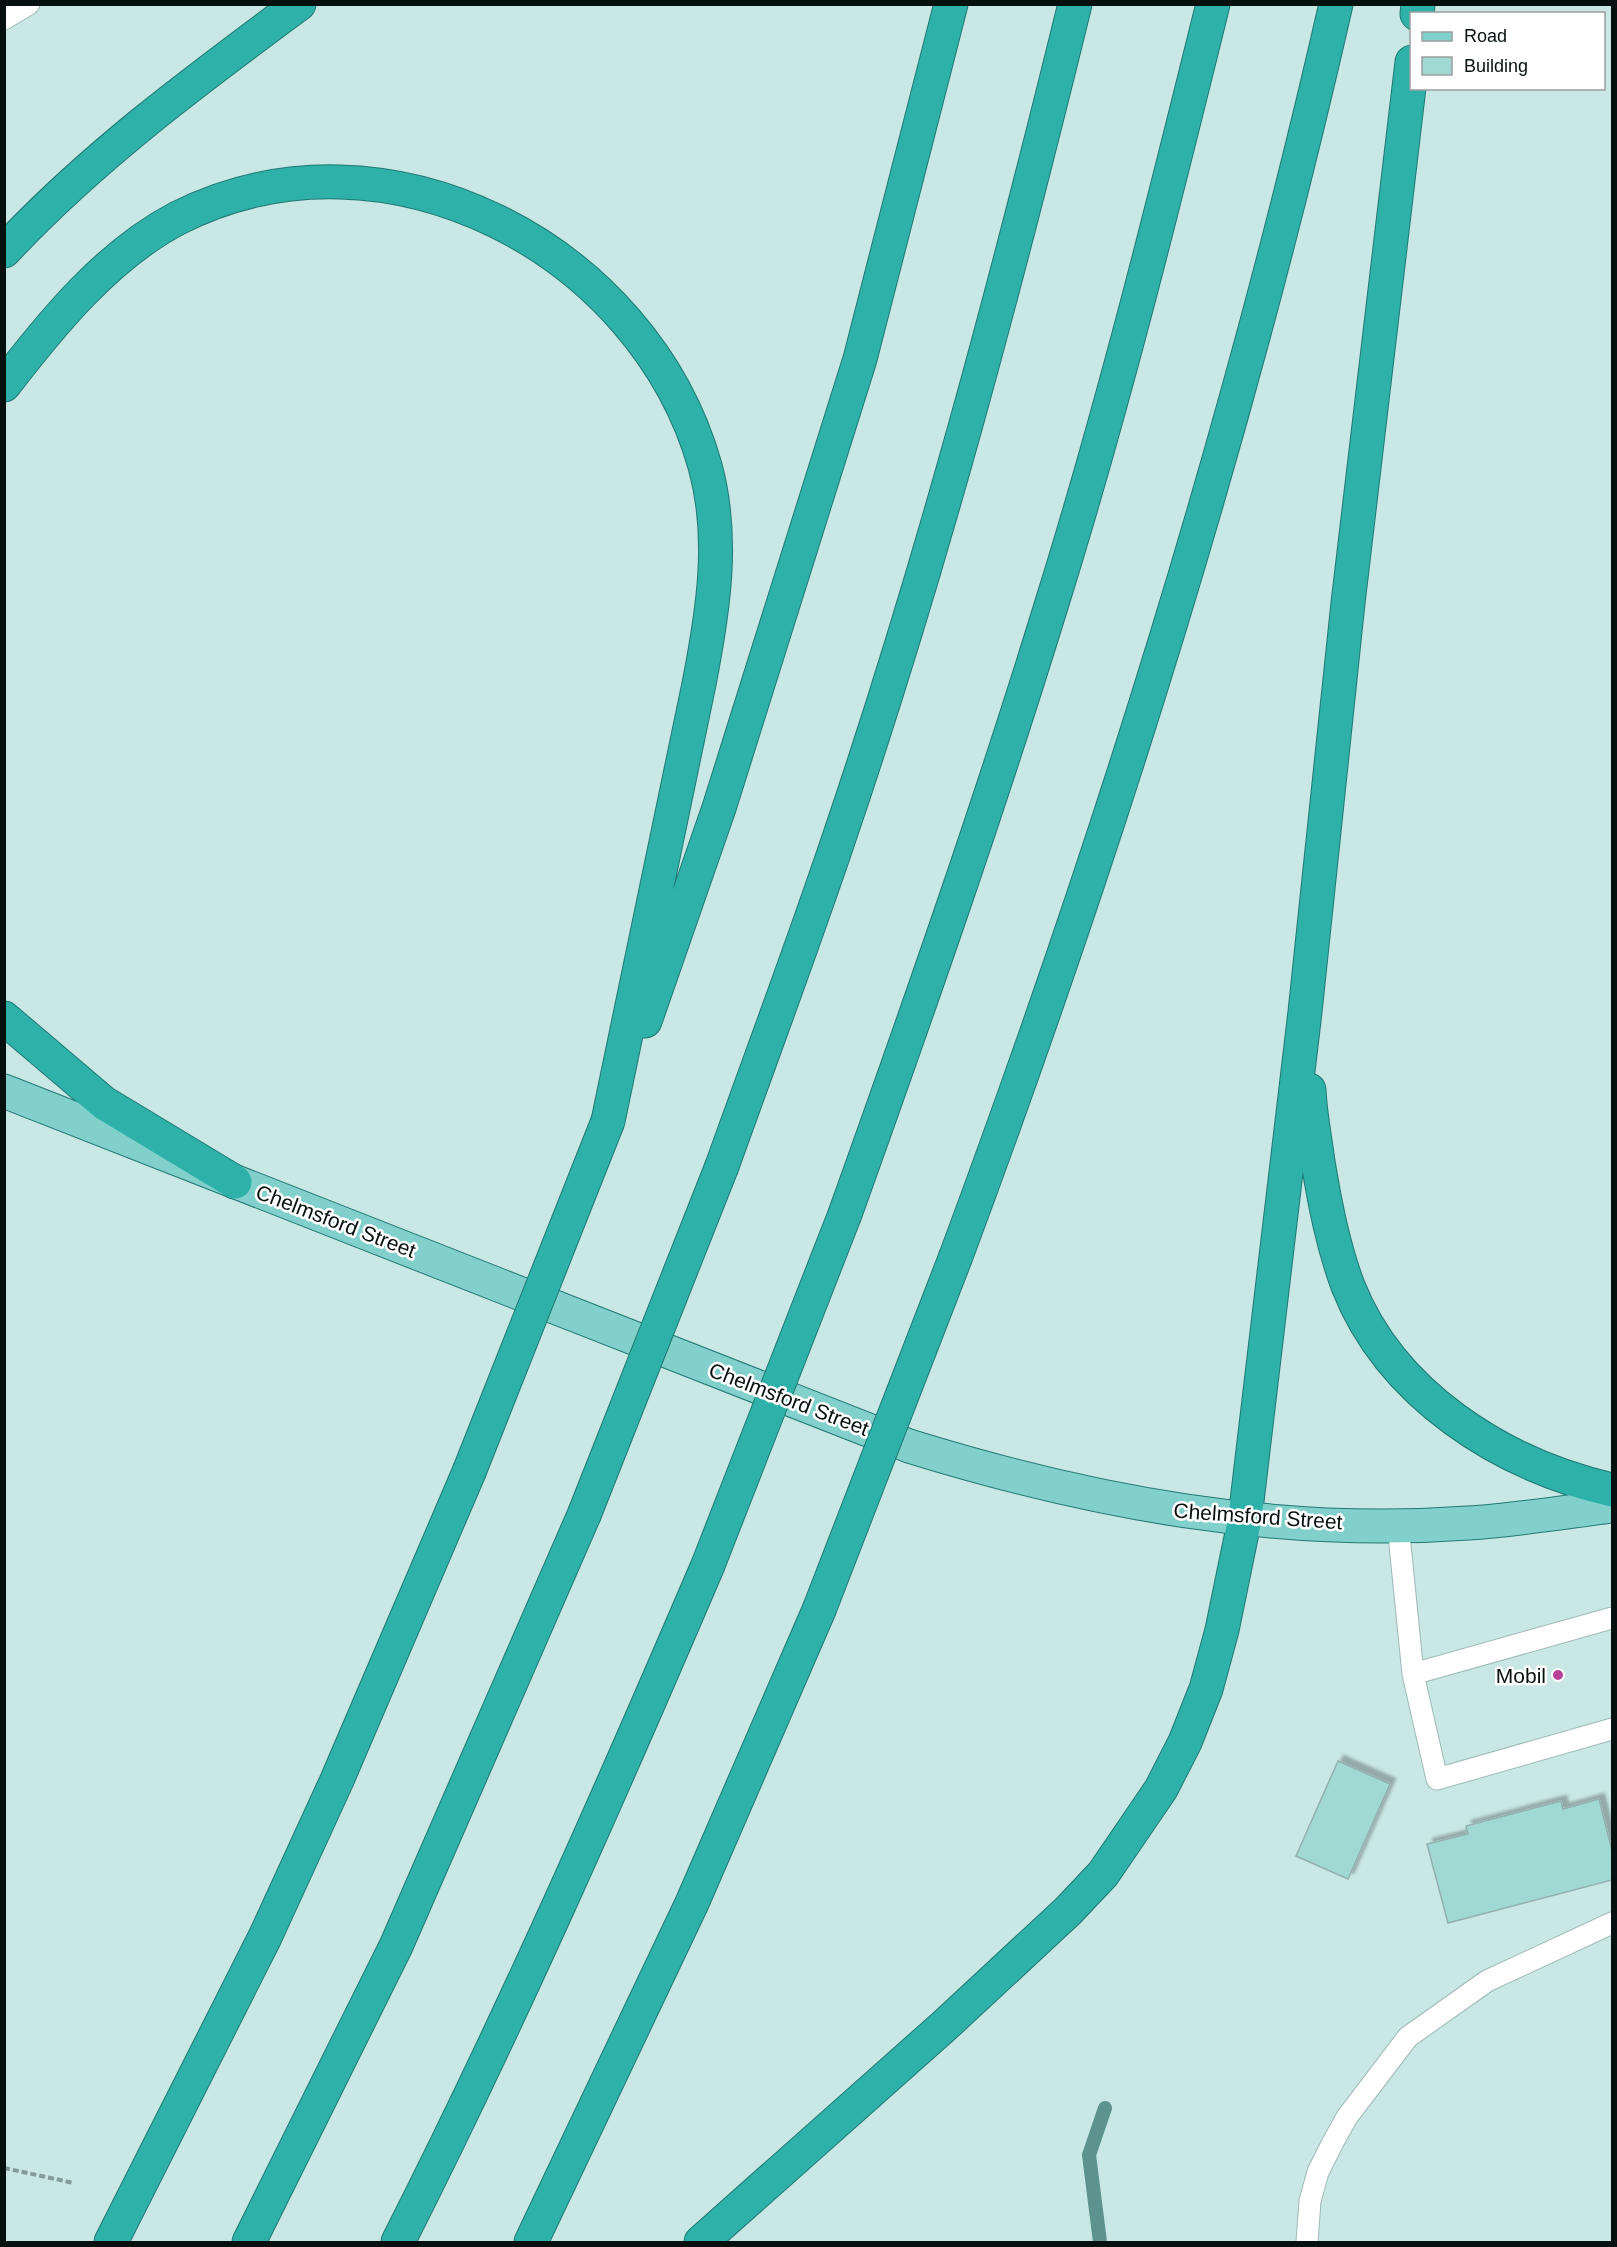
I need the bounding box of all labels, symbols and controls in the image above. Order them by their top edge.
legend [1410,12,1605,90]
text: Road [1464,26,1507,46]
text: Building [1464,56,1528,76]
street label: Chelmsford Street [253,1180,419,1262]
street label: Chelmsford Street [706,1358,872,1440]
street label: Chelmsford Street [1173,1499,1343,1533]
place label: Mobil [1496,1664,1546,1687]
marker: Mobil [1551,1668,1565,1682]

